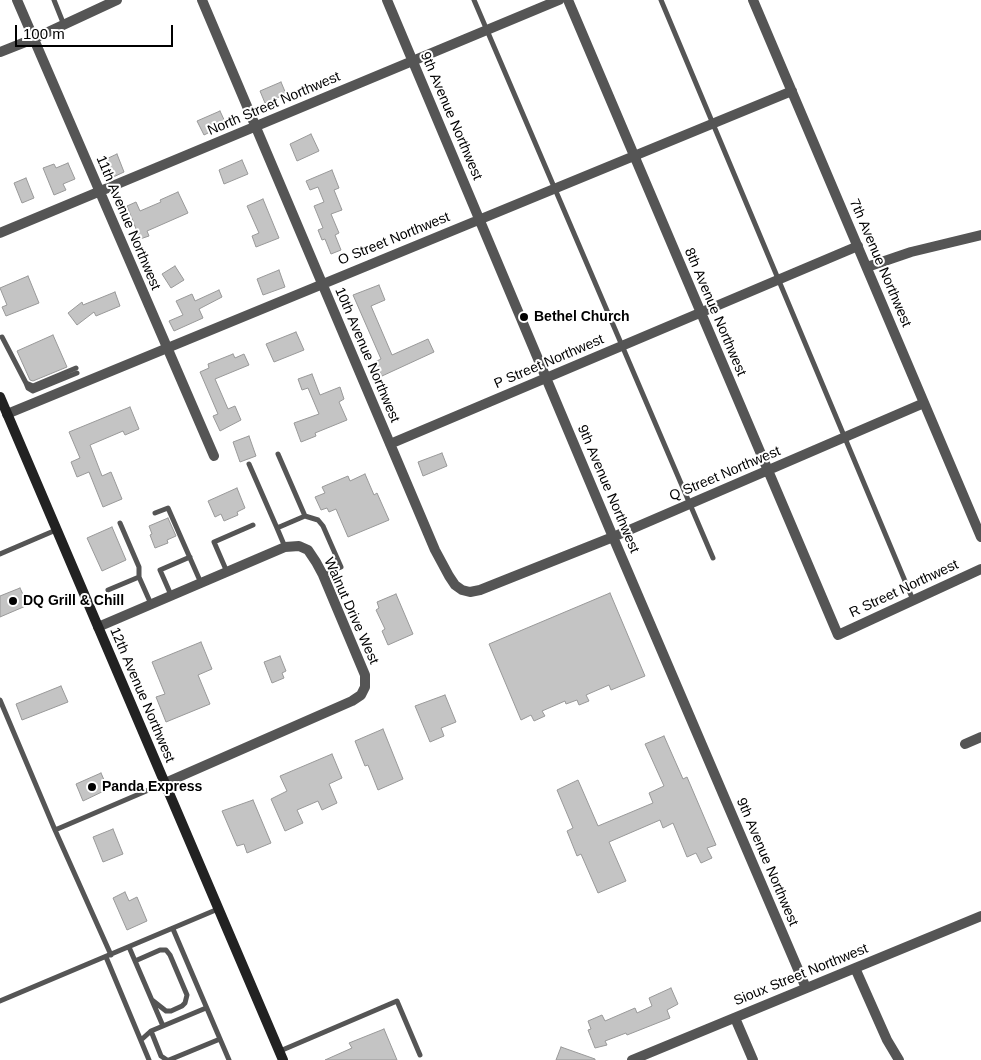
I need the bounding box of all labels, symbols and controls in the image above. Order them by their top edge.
scale bar [18,15,175,47]
text: 100 m [23,25,65,42]
street label: 9th Avenue Northwest [416,49,486,183]
street label: North Street Northwest [205,68,343,140]
street label: 11th Avenue Northwest [92,153,164,293]
street label: 7th Avenue Northwest [845,196,915,330]
street label: O Street Northwest [336,209,452,269]
street label: 8th Avenue Northwest [680,245,750,379]
street label: 10th Avenue Northwest [331,285,403,425]
place label: Bethel Church [534,309,630,325]
marker: Bethel Church [518,311,530,323]
street label: P Street Northwest [492,331,606,393]
street label: 9th Avenue Northwest [573,422,643,556]
street label: Q Street Northwest [667,443,783,505]
street label: Walnut Drive West [320,555,382,667]
street label: R Street Northwest [847,556,961,622]
place label: DQ Grill & Chill [23,593,124,609]
marker: DQ Grill & Chill [7,595,19,607]
street label: 12th Avenue Northwest [106,625,178,765]
place label: Panda Express [102,779,202,795]
marker: Panda Express [86,781,98,793]
street label: 9th Avenue Northwest [732,795,802,929]
street label: Sioux Street Northwest [731,940,871,1010]

